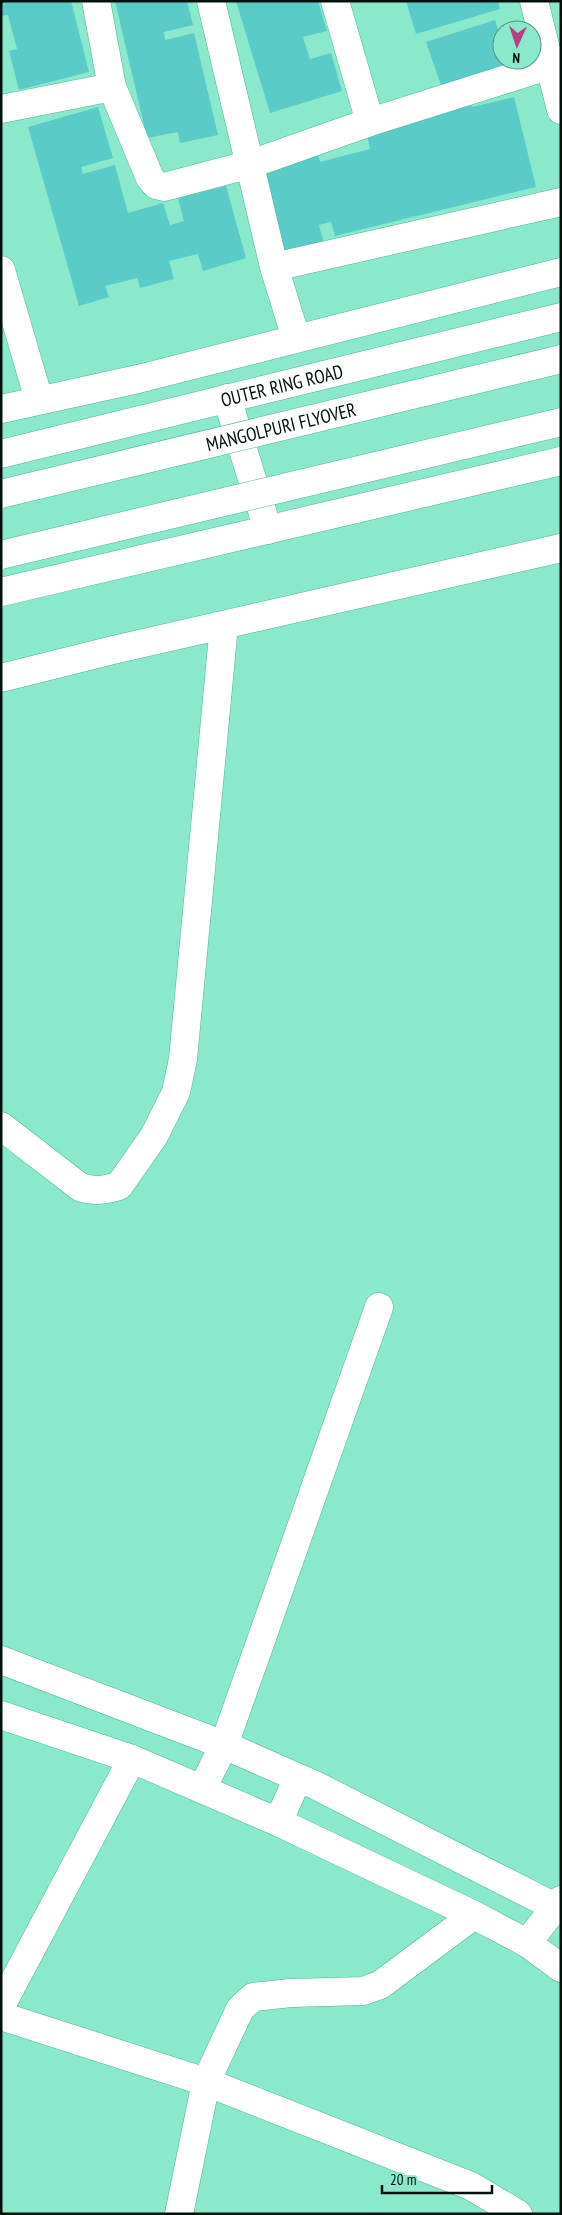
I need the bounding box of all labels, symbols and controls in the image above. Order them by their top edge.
north arrow [492,20,542,70]
text: N [512,49,521,67]
street label: OUTER RING ROAD [218,359,345,412]
street label: MANGOLPURI FLYOVER [204,397,358,456]
scale bar [382,2162,492,2194]
text: 20 m [390,2170,416,2189]

